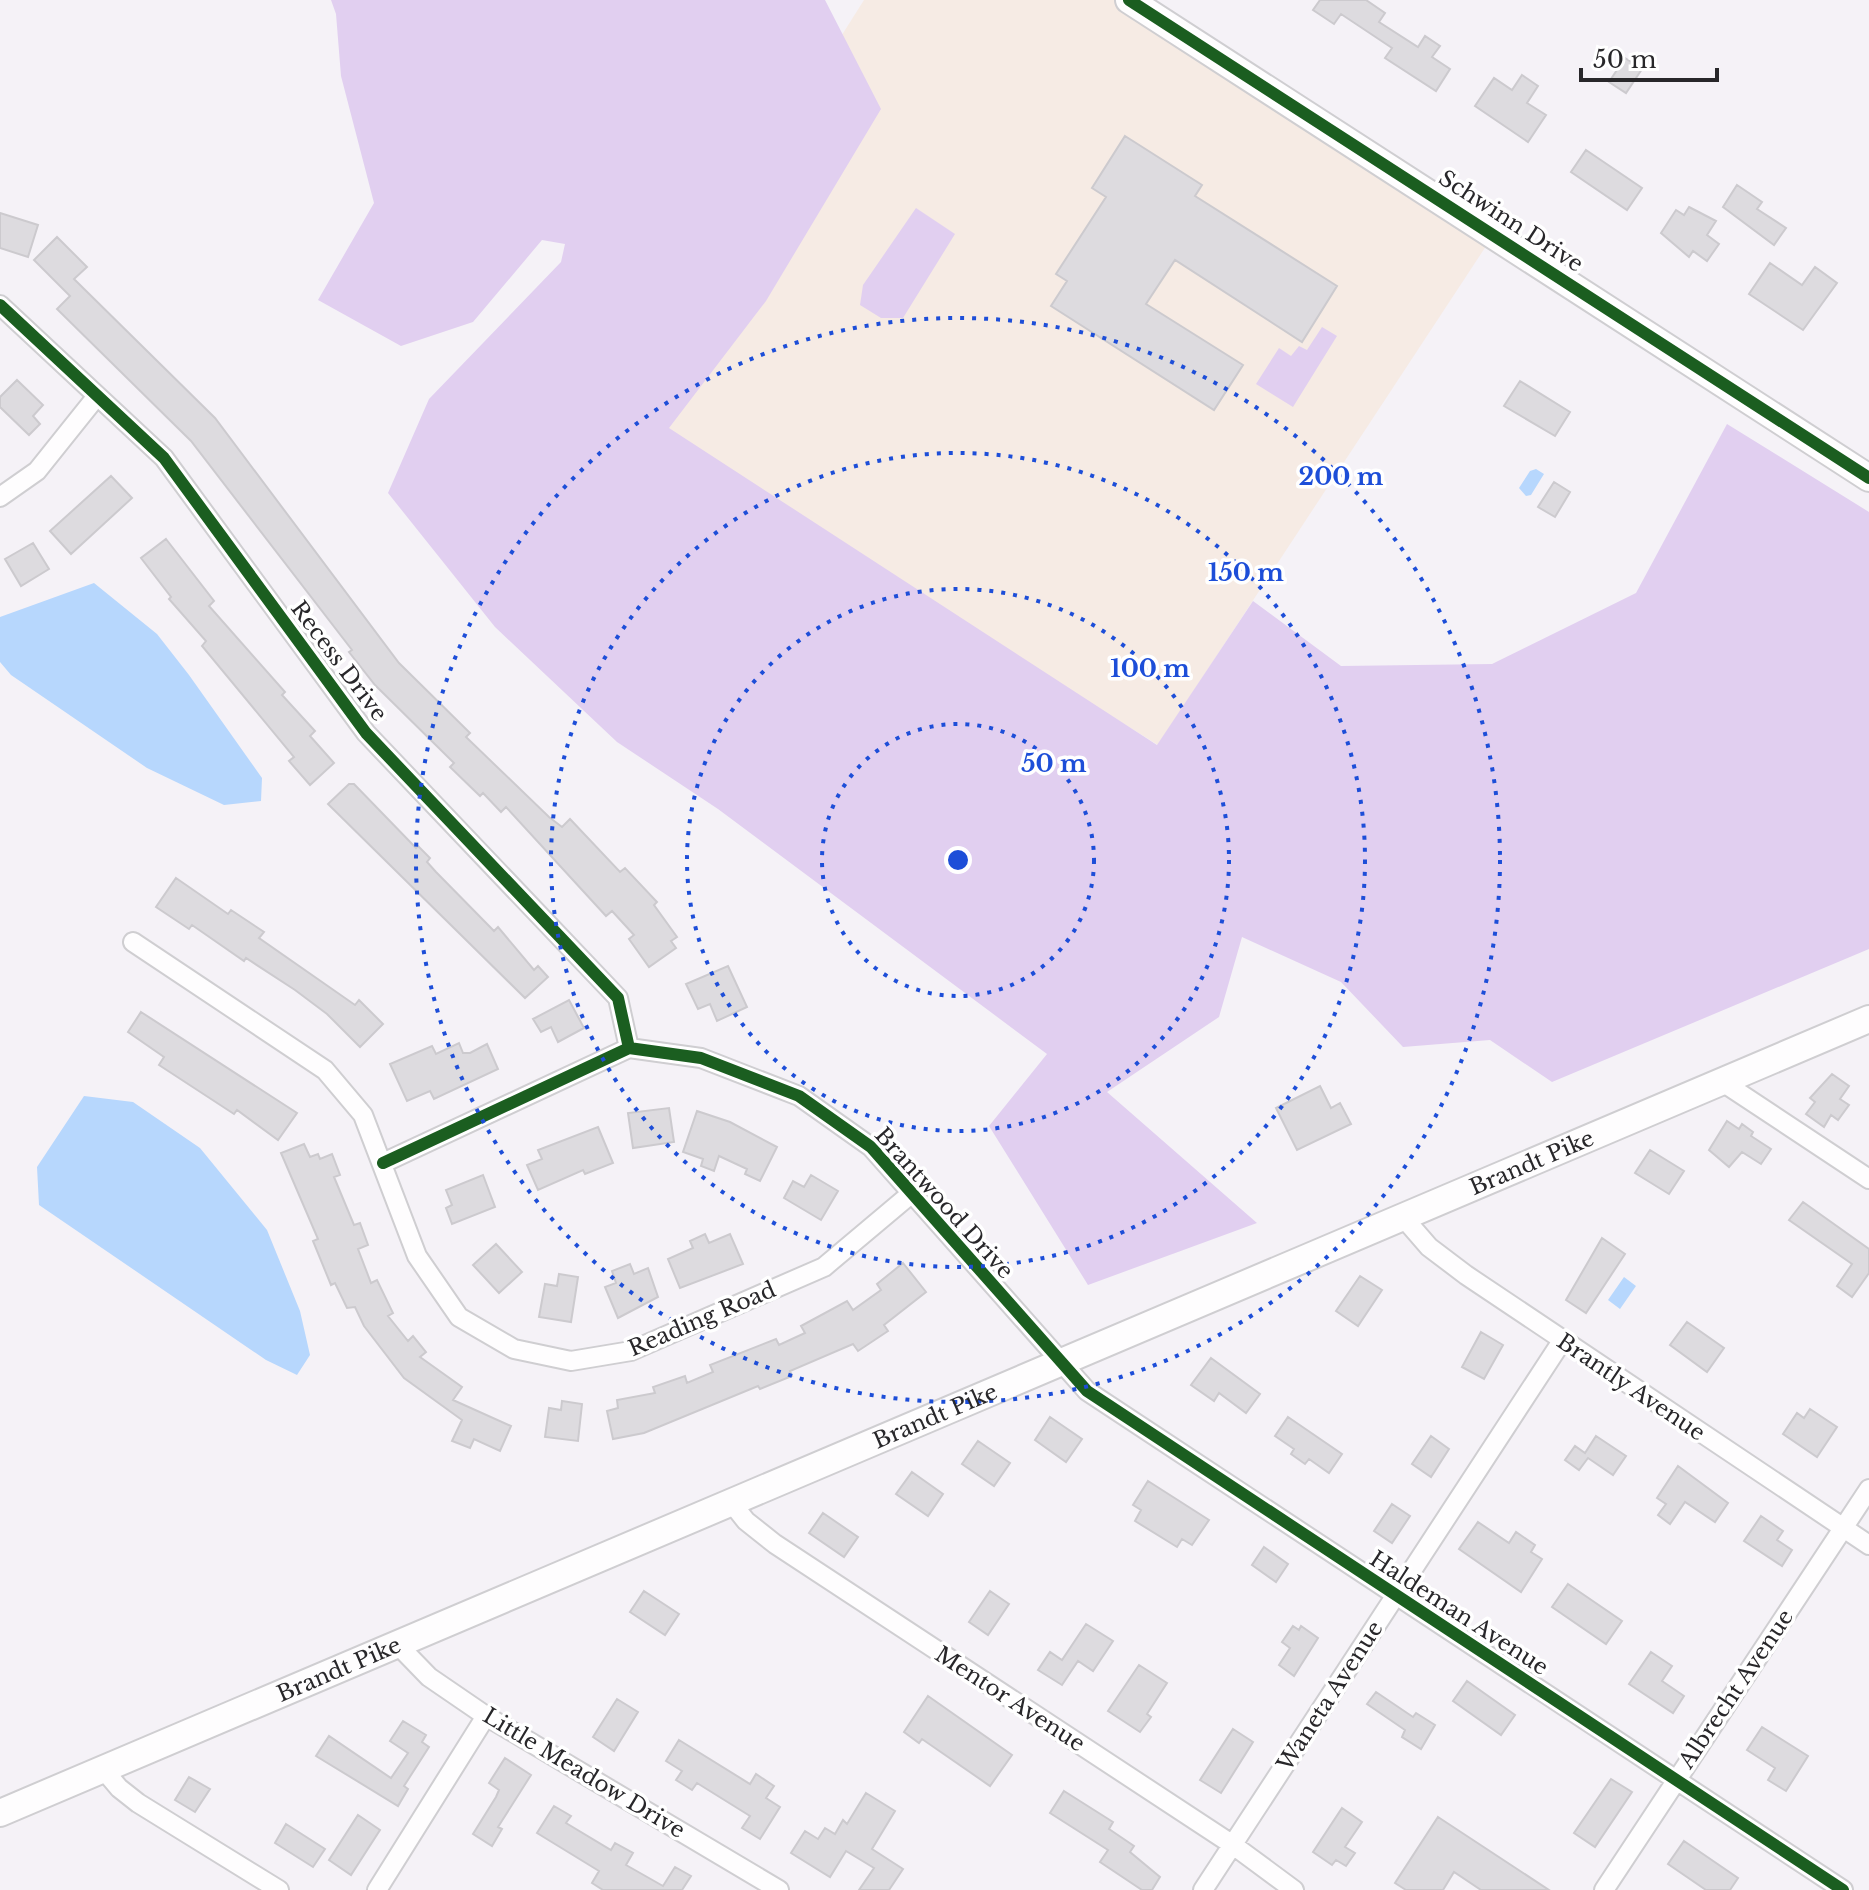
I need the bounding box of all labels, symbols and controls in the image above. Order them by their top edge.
scale bar [1581,32,1717,82]
text: 50 m [1593,45,1657,74]
street label: Schwinn Drive [1434,164,1588,278]
text: 200 m [1299,462,1384,491]
text: 150 m [1208,558,1284,587]
street label: Recess Drive [285,596,393,726]
text: 100 m [1110,654,1190,683]
text: 50 m [1021,749,1087,778]
centre of rings [944,846,972,874]
street label: Brantwood Drive [869,1122,1019,1284]
street label: Brandt Pike [1465,1124,1598,1201]
street label: Reading Road [624,1276,780,1362]
street label: Brantly Avenue [1552,1328,1710,1446]
street label: Brandt Pike [869,1377,1001,1454]
street label: Haldeman Avenue [1365,1545,1553,1681]
street label: Albrecht Avenue [1672,1604,1799,1774]
street label: Waneta Avenue [1271,1616,1389,1777]
street label: Brandt Pike [273,1631,405,1707]
street label: Mentor Avenue [930,1641,1090,1757]
street label: Little Meadow Drive [478,1702,690,1844]

